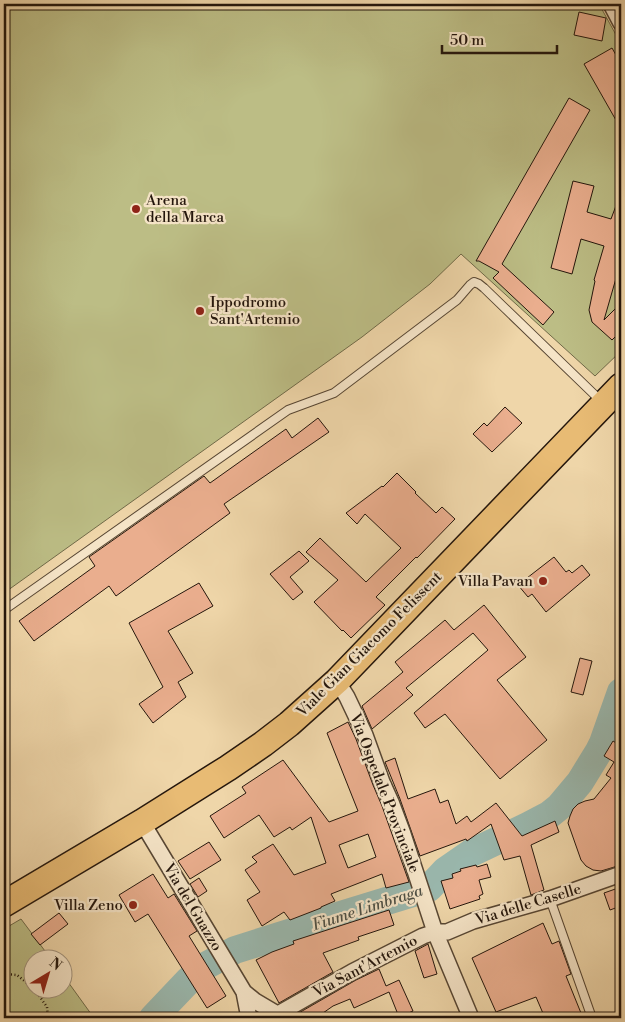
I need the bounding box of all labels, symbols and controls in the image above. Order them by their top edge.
scale bar [442,22,558,54]
text: 50 m [450,31,484,50]
place label: Arena della Marca [145,191,224,227]
marker: Arena della Marca [130,203,142,215]
place label: Ippodromo Sant'Artemio [210,293,300,329]
marker: Ippodromo Sant'Artemio [194,305,206,317]
street label: Viale Gian Giacomo Felissent [292,567,447,722]
place label: Villa Pavan [457,572,533,591]
marker: Villa Pavan [537,575,549,587]
street label: Via Ospedale Provinciale [345,710,424,876]
street label: Via del Guazzo [158,859,226,955]
street label: Via delle Caselle [472,879,583,930]
water label: Fiume Limbraga [309,881,425,935]
place label: Villa Zeno [53,896,123,915]
marker: Villa Zeno [127,899,139,911]
street label: Via Sant'Artemio [309,931,421,1002]
north arrow [22,950,72,1000]
text: N [45,954,65,975]

